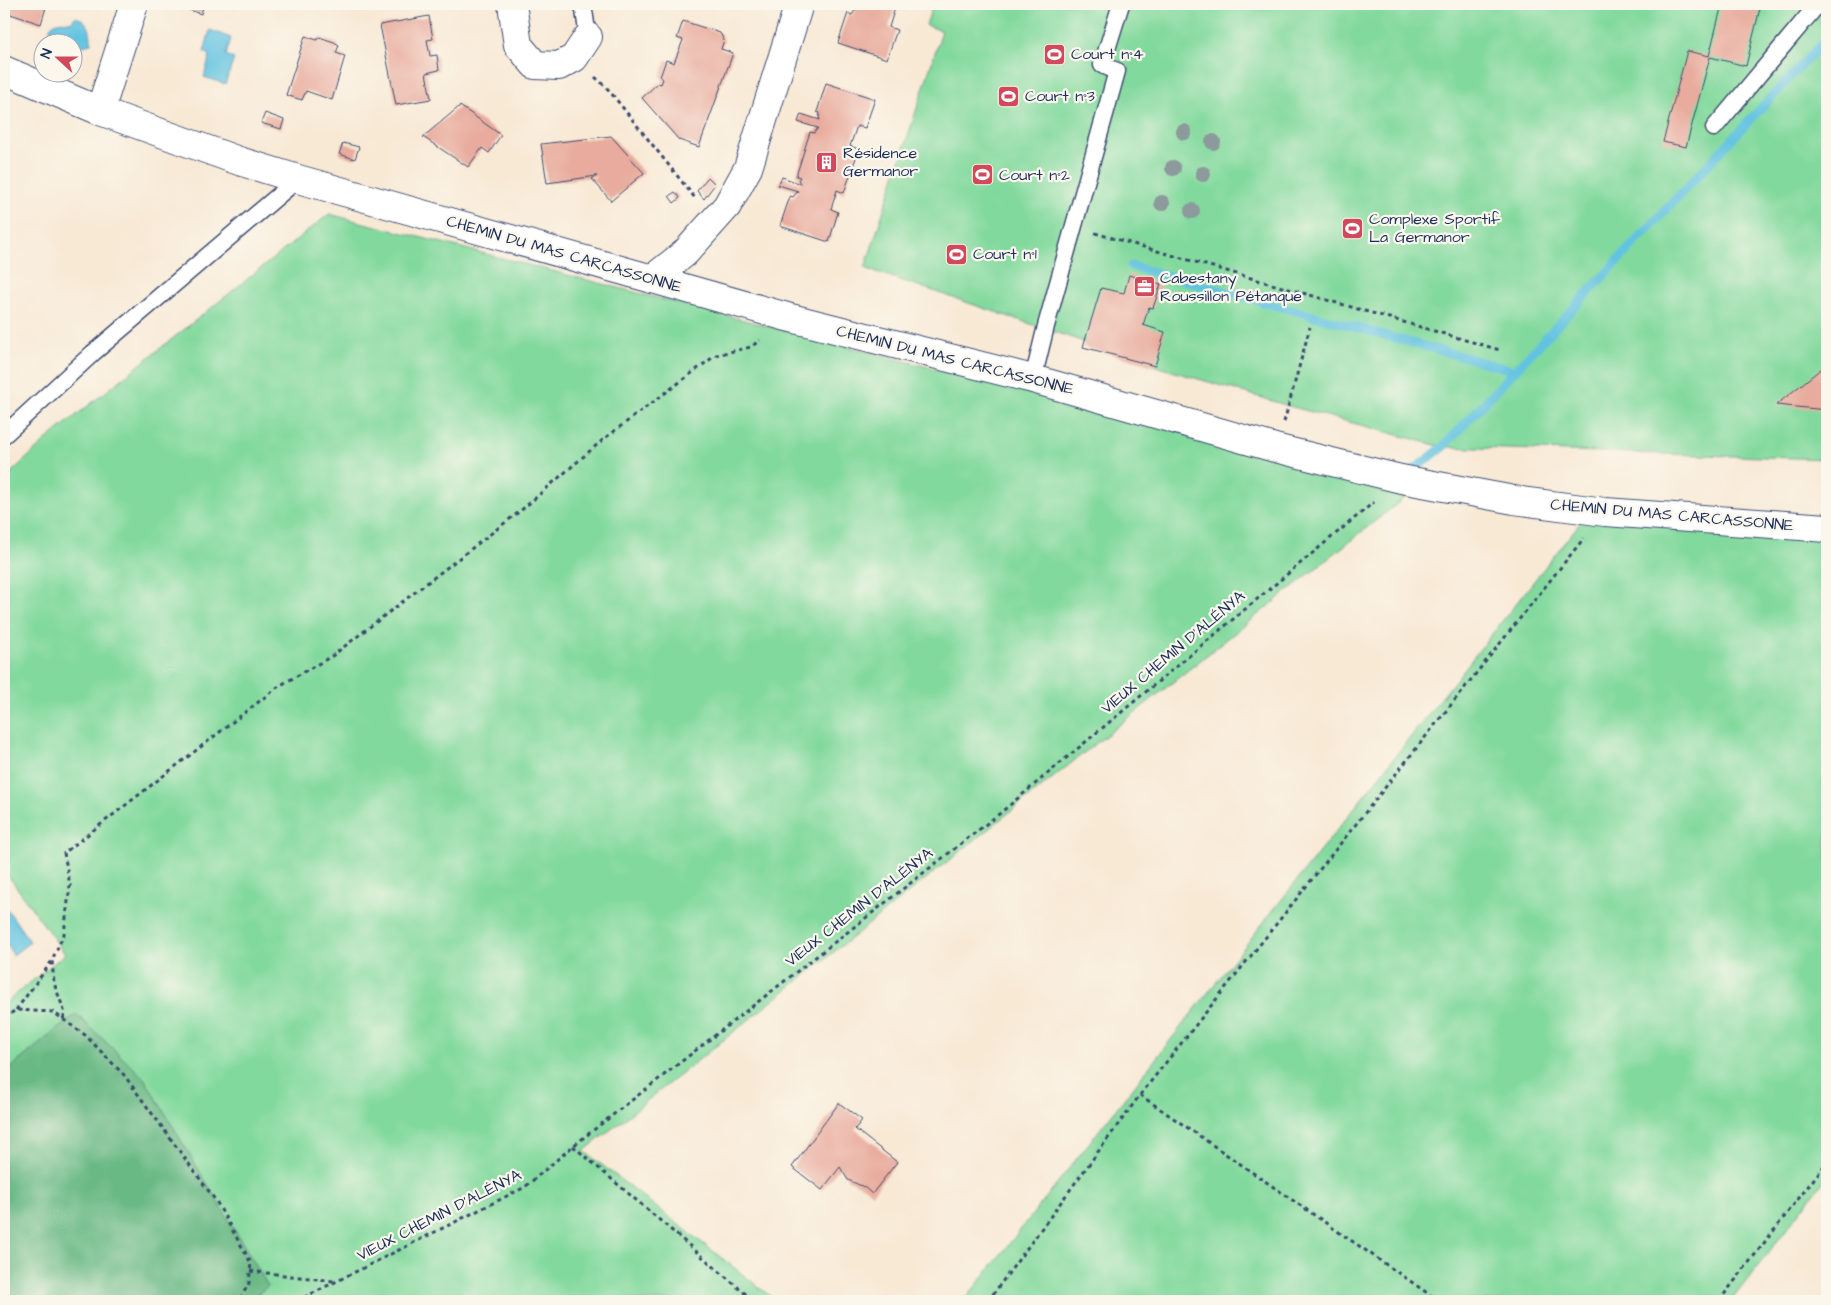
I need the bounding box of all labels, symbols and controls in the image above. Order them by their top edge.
north arrow [32,32,82,82]
sports icon: Court n°4 [1043,42,1067,66]
place label: Court n°4 [1071,43,1144,65]
text: N [36,46,58,61]
sports icon: Court n°3 [997,84,1021,108]
place label: Court n°3 [1025,85,1095,107]
place label: Résidence Germanor [843,142,918,182]
building icon: Résidence Germanor [815,150,839,174]
sports icon: Court n°2 [971,163,995,187]
place label: Court n°2 [999,164,1070,186]
place label: Complexe Sportif La Germanor [1369,208,1500,248]
street label: CHEMIN DU MAS CARCASSONNE [444,210,685,298]
sports icon: Complexe Sportif La Germanor [1341,216,1365,240]
sports icon: Court n°1 [945,242,969,266]
place label: Court n°1 [973,243,1037,265]
place label: Cabestany Roussillon Pétanque [1160,267,1302,307]
office icon: Cabestany Roussillon Pétanque [1132,275,1156,299]
street label: CHEMIN DU MAS CARCASSONNE [834,320,1076,400]
street label: CHEMIN DU MAS CARCASSONNE [1550,493,1795,537]
street label: VIEUX CHEMIN D’ALÉNYA [1096,585,1250,719]
street label: VIEUX CHEMIN D’ALÉNYA [780,842,938,972]
street label: VIEUX CHEMIN D’ALÉNYA [353,1164,525,1266]

